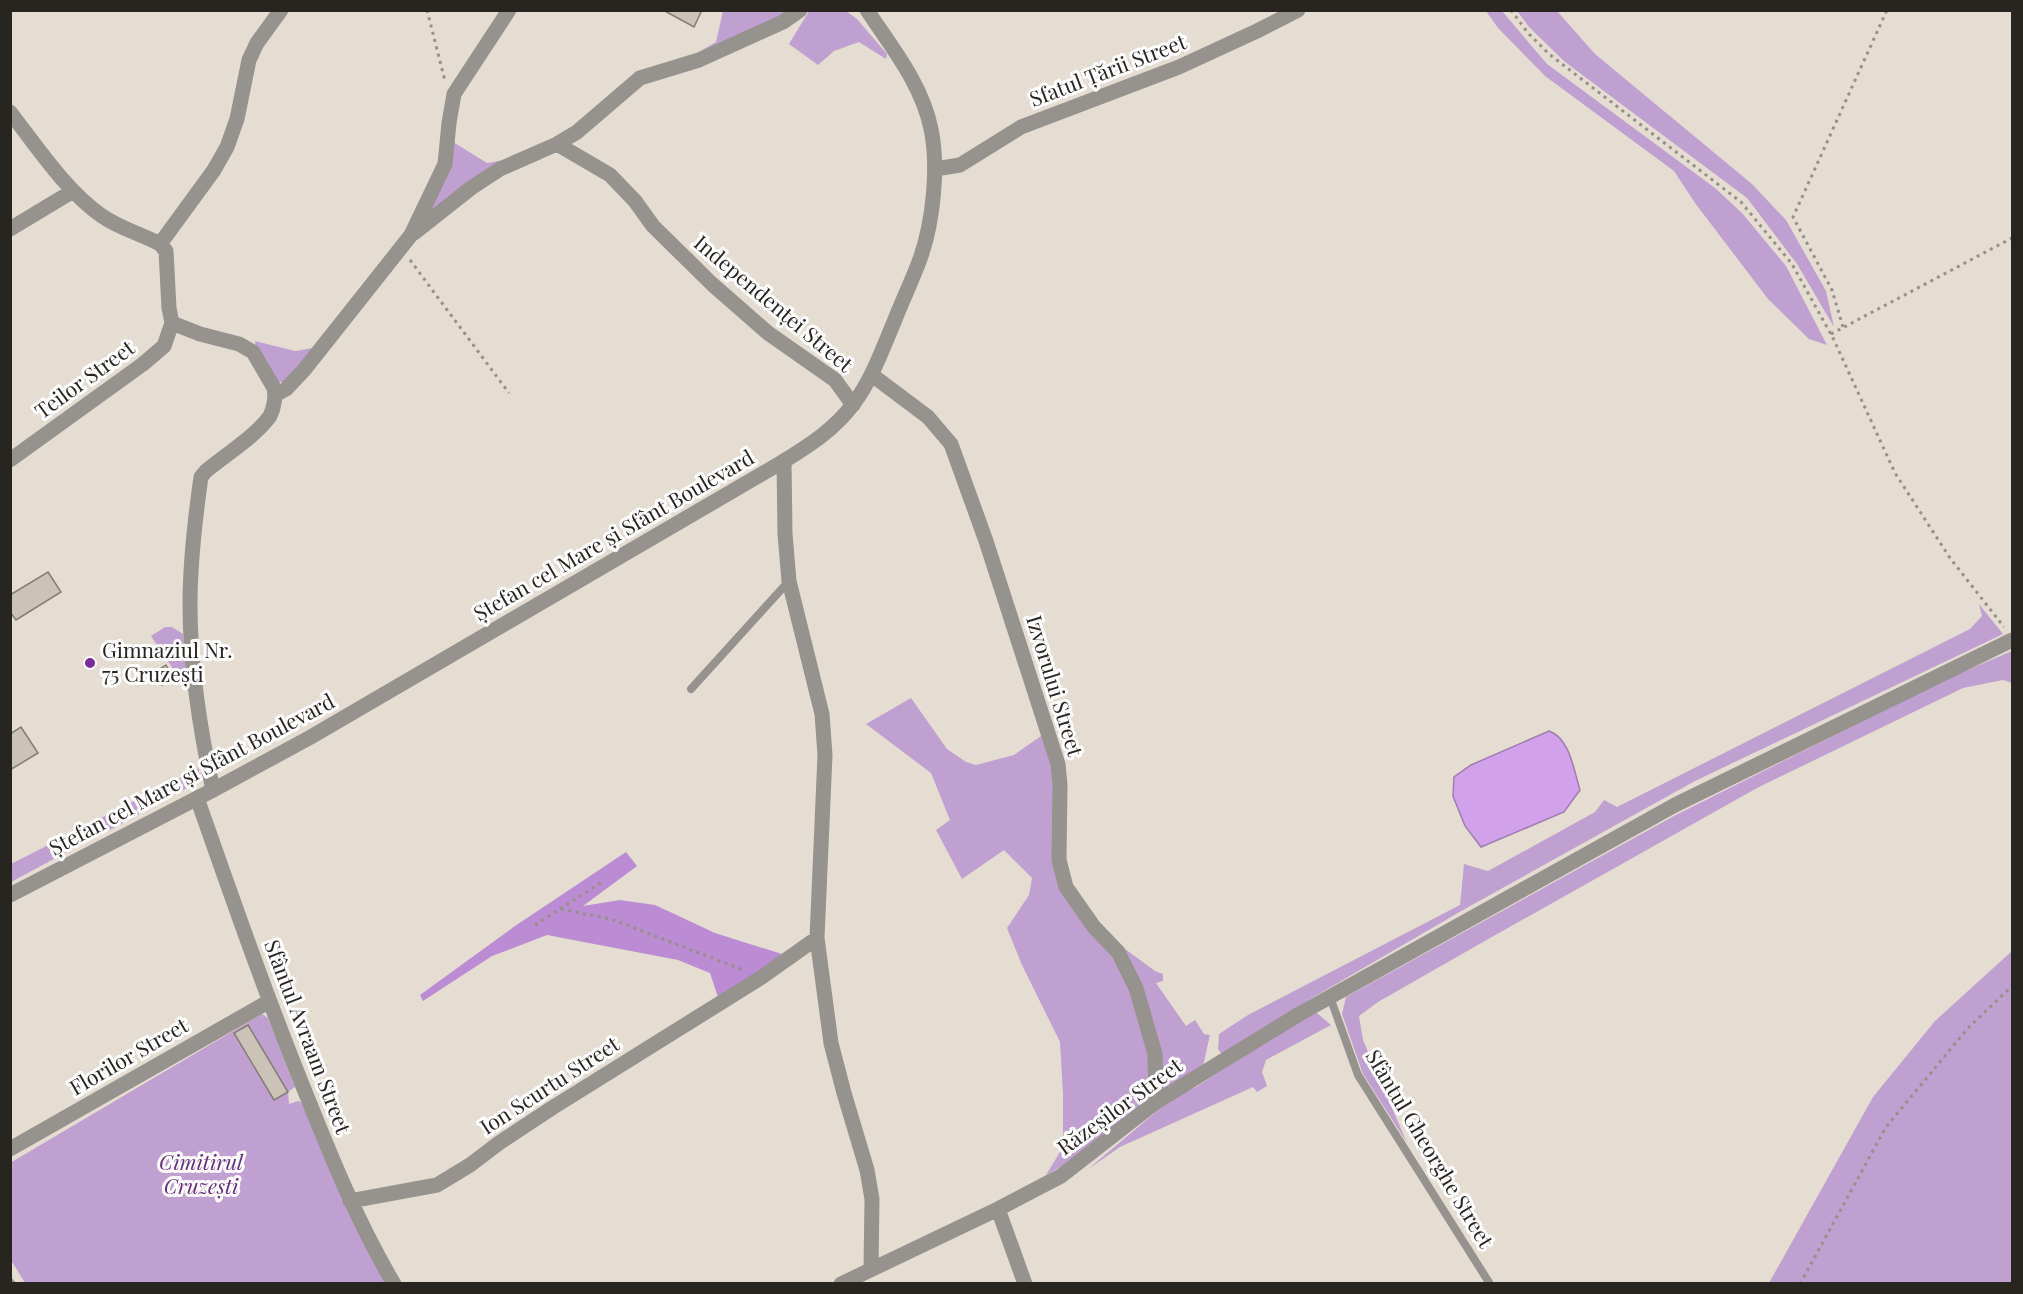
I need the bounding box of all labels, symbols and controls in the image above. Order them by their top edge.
street label: Sfatul Țării Street [1025,26,1190,113]
street label: Independenței Street [688,228,860,378]
street label: Teilor Street [28,332,140,424]
street label: Ștefan cel Mare și Sfânt Boulevard [468,442,759,627]
street label: Izvorului Street [1021,611,1091,760]
place label: Gimnaziul Nr. 75 Cruzești [102,635,233,688]
marker: Gimnaziul Nr. 75 Cruzești [83,656,97,670]
street label: Ștefan cel Mare și Sfânt Boulevard [44,686,339,861]
street label: Sfântul Avraam Street [259,935,359,1138]
street label: Florilor Street [64,1010,193,1101]
street label: Ion Scurtu Street [474,1029,624,1140]
street label: Sfântul Gheorghe Street [1360,1044,1501,1253]
street label: Răzeșilor Street [1051,1050,1188,1161]
park label: Cimitirul Cruzești [159,1147,244,1200]

